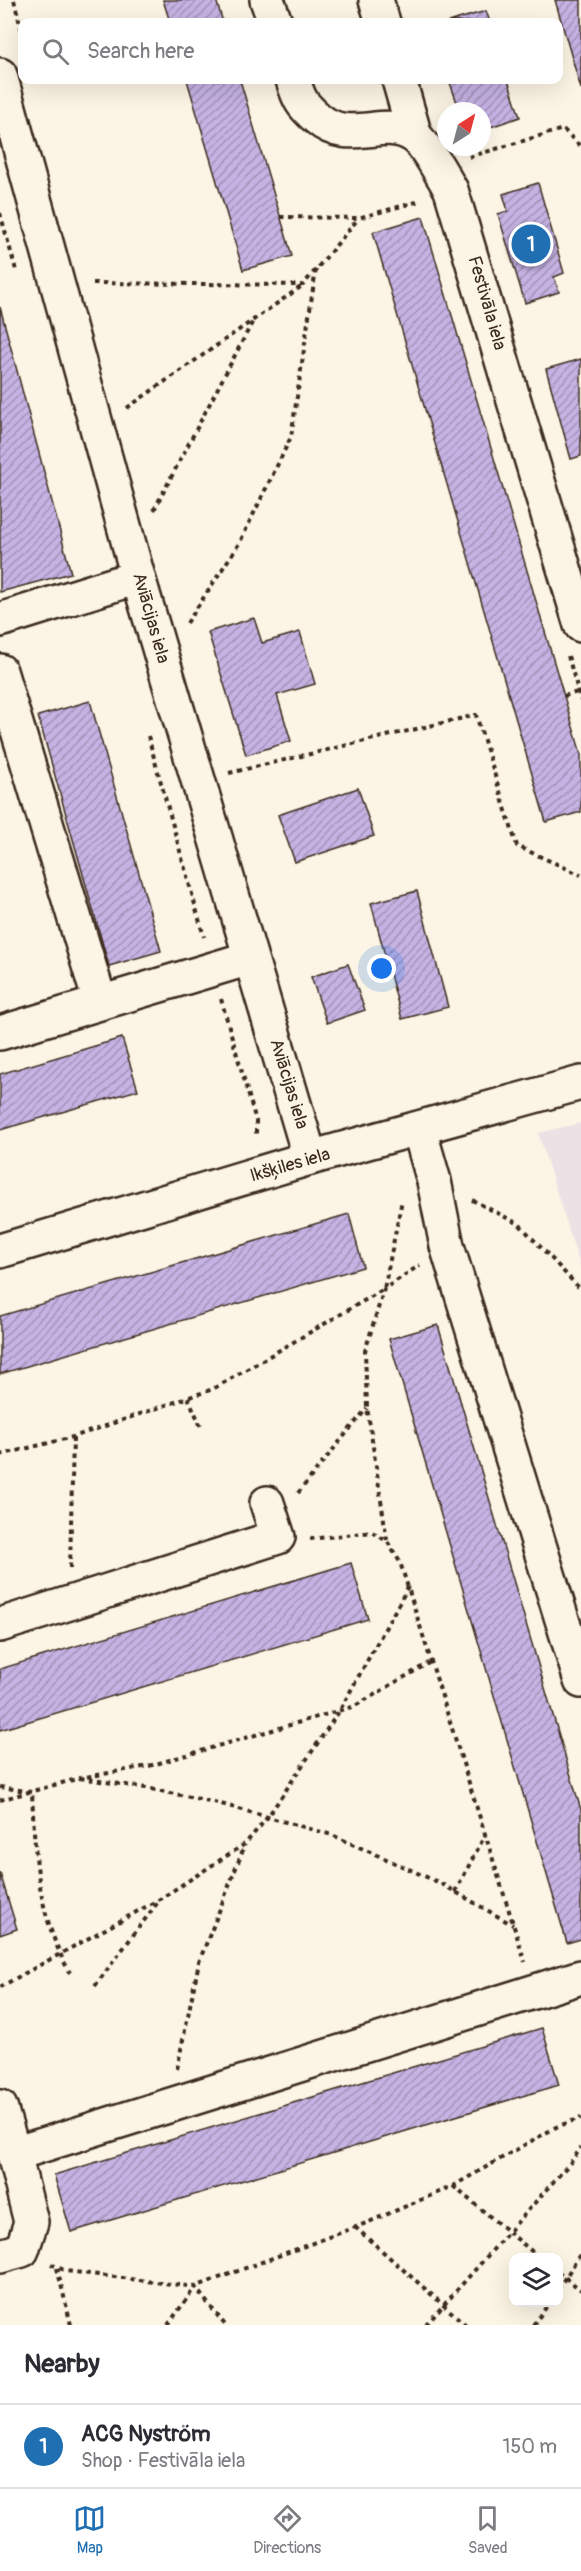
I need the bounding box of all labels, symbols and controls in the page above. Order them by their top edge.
search box [18,18,563,84]
icon: search [39,35,72,68]
text: Search here [87,37,194,65]
north arrow [437,102,491,156]
pin: 1 [512,222,550,266]
street label: Festivāla iela [463,253,511,353]
street label: Aviācijas iela [127,570,175,666]
your location [367,954,396,983]
street label: Aviācijas iela [264,1036,314,1132]
street label: Ikšķiles iela [247,1143,333,1187]
map controls [509,2253,563,2307]
button: layers [509,2253,563,2307]
text: Nearby [24,2348,100,2380]
text: ACG Nyström [81,2420,211,2448]
text: 1 [40,2434,47,2459]
text: 150 m [503,2434,557,2459]
text: Shop · Festivāla iela [81,2448,245,2473]
tab: Map [73,2502,106,2558]
tab: Directions [253,2502,321,2558]
tab: Saved [468,2502,508,2558]

